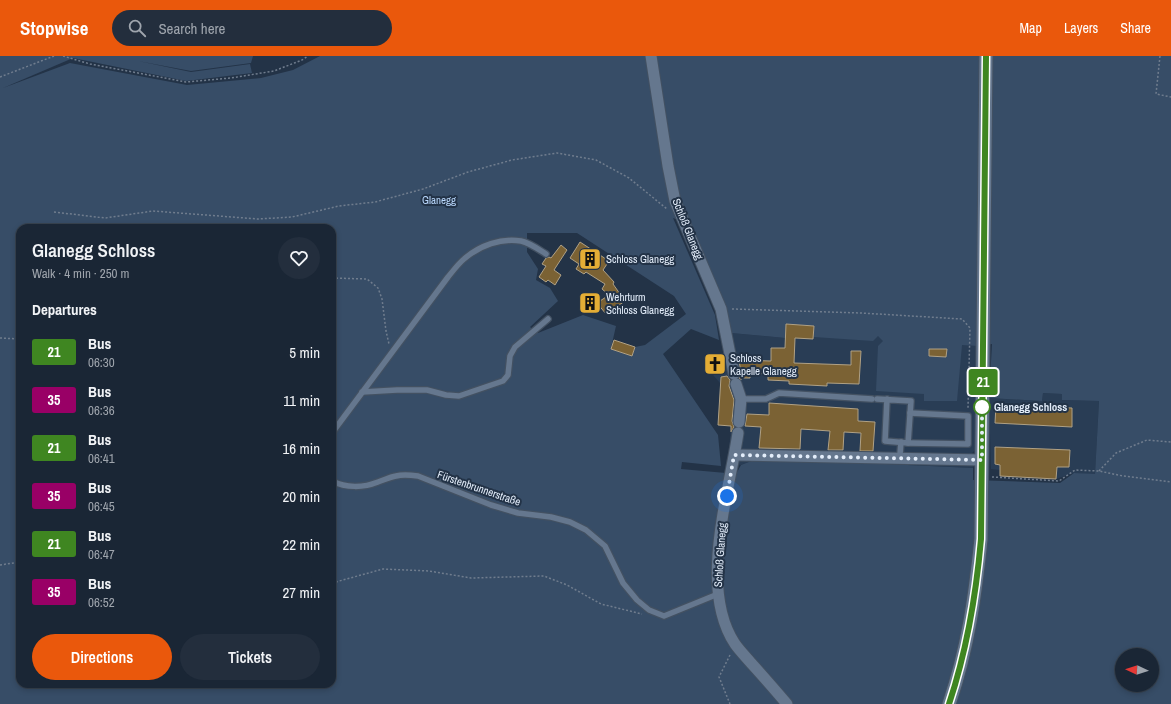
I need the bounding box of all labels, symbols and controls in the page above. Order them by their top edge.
search box [112,10,392,46]
text: Stopwise [20,15,88,41]
icon: search [126,17,148,39]
text: Search here [158,18,225,39]
text: Map [1020,19,1042,37]
text: Layers [1064,19,1098,37]
text: Share [1120,19,1151,37]
park label: Glanegg [422,193,456,207]
street label: Schloß Glanegg [669,196,707,262]
text: Glanegg Schloss [32,237,155,263]
button: heart [278,237,320,279]
building icon: Schloss Glanegg [577,246,603,272]
place label: Schloss Glanegg [606,252,674,266]
text: Walk · 4 min · 250 m [32,265,129,282]
building icon: Wehrturm Schloss Glanegg [577,290,603,316]
place label: Wehrturm Schloss Glanegg [606,290,674,317]
text: Departures [32,299,97,320]
text: Bus [88,333,111,354]
text: 5 min [289,342,320,363]
text: 21 [48,343,60,361]
church icon: Schloss Kapelle Glanegg [702,351,728,377]
place label: Schloss Kapelle Glanegg [730,351,797,378]
text: 06:30 [88,354,115,371]
line badge: 21 [965,369,1001,395]
text: 21 [977,373,989,391]
text: Bus [88,381,111,402]
text: 11 min [283,390,320,411]
text: 35 [48,391,60,409]
marker: Glanegg Schloss [973,398,991,416]
place label: Glanegg Schloss [994,400,1067,414]
text: 06:36 [88,402,115,419]
text: Bus [88,429,111,450]
text: 16 min [282,438,320,459]
text: 21 [48,439,60,457]
text: 06:41 [88,450,115,467]
street label: Fürstenbrunnerstraße [435,467,523,509]
text: Bus [88,477,111,498]
text: 20 min [282,486,320,507]
your location [717,486,737,506]
text: 35 [48,487,60,505]
text: 06:45 [88,498,115,515]
street label: Schloß Glanegg [711,522,729,588]
text: Bus [88,525,111,546]
text: 22 min [282,534,320,555]
text: 21 [48,535,60,553]
text: 06:47 [88,546,115,563]
text: Bus [88,573,111,594]
text: 27 min [282,582,320,603]
text: 35 [48,583,60,601]
text: 06:52 [88,594,115,611]
button: Directions [32,634,172,680]
button: Tickets [180,634,320,680]
north arrow [1115,648,1159,692]
map controls [1115,648,1159,692]

